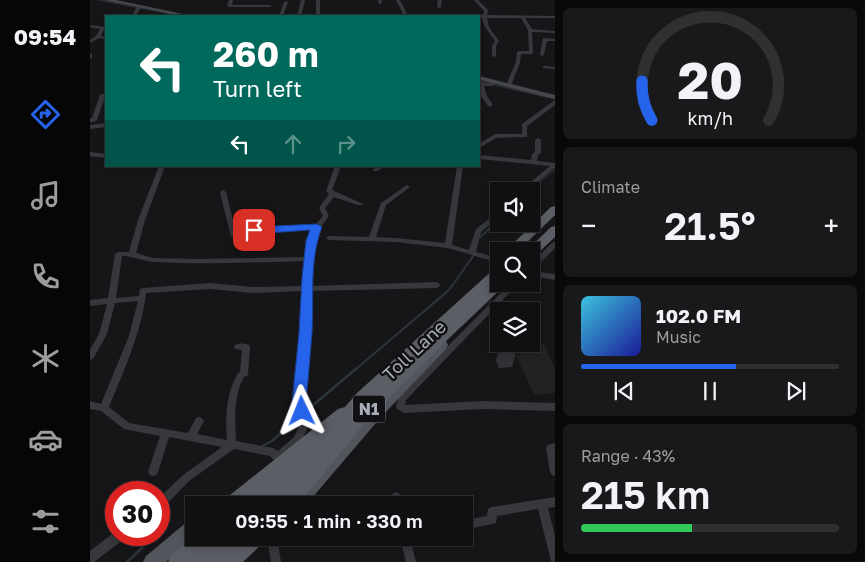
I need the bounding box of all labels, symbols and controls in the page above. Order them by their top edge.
text: 09:54 [14,23,76,50]
text: 260 m [213,33,319,75]
icon: left [130,35,195,100]
text: 20 [677,48,743,110]
text: Turn left [213,75,302,102]
icon: directions [28,97,63,132]
text: km/h [687,107,733,129]
icon: left [226,130,254,158]
icon: ahead [279,130,307,158]
icon: right [332,130,360,158]
text: Climate [581,177,640,197]
icon: music [28,178,63,213]
map controls [490,182,540,352]
button: sound [490,182,540,232]
text: 21.5° [664,203,756,248]
pin [233,209,275,251]
text: − [581,209,596,242]
text: + [824,209,839,242]
icon: arrive [240,216,268,244]
button: search [490,242,540,292]
icon: phone [28,259,63,294]
button: layers [490,302,540,352]
text: 102.0 FM [656,304,741,327]
street label: Toll Lane [378,315,450,385]
text: Music [656,327,701,347]
icon: climate [28,341,63,376]
icon: previous [610,377,638,405]
icon: pause [696,377,724,405]
icon: next [782,377,810,405]
position arrow [275,384,327,436]
road number: N1 [353,396,385,422]
icon: car [28,422,63,457]
text: Range · 43% [581,446,675,466]
text: 215 km [581,472,710,517]
speed limit sign: 30 [105,481,170,546]
icon: filters [28,504,63,539]
text: 09:55 · 1 min · 330 m [235,509,423,532]

